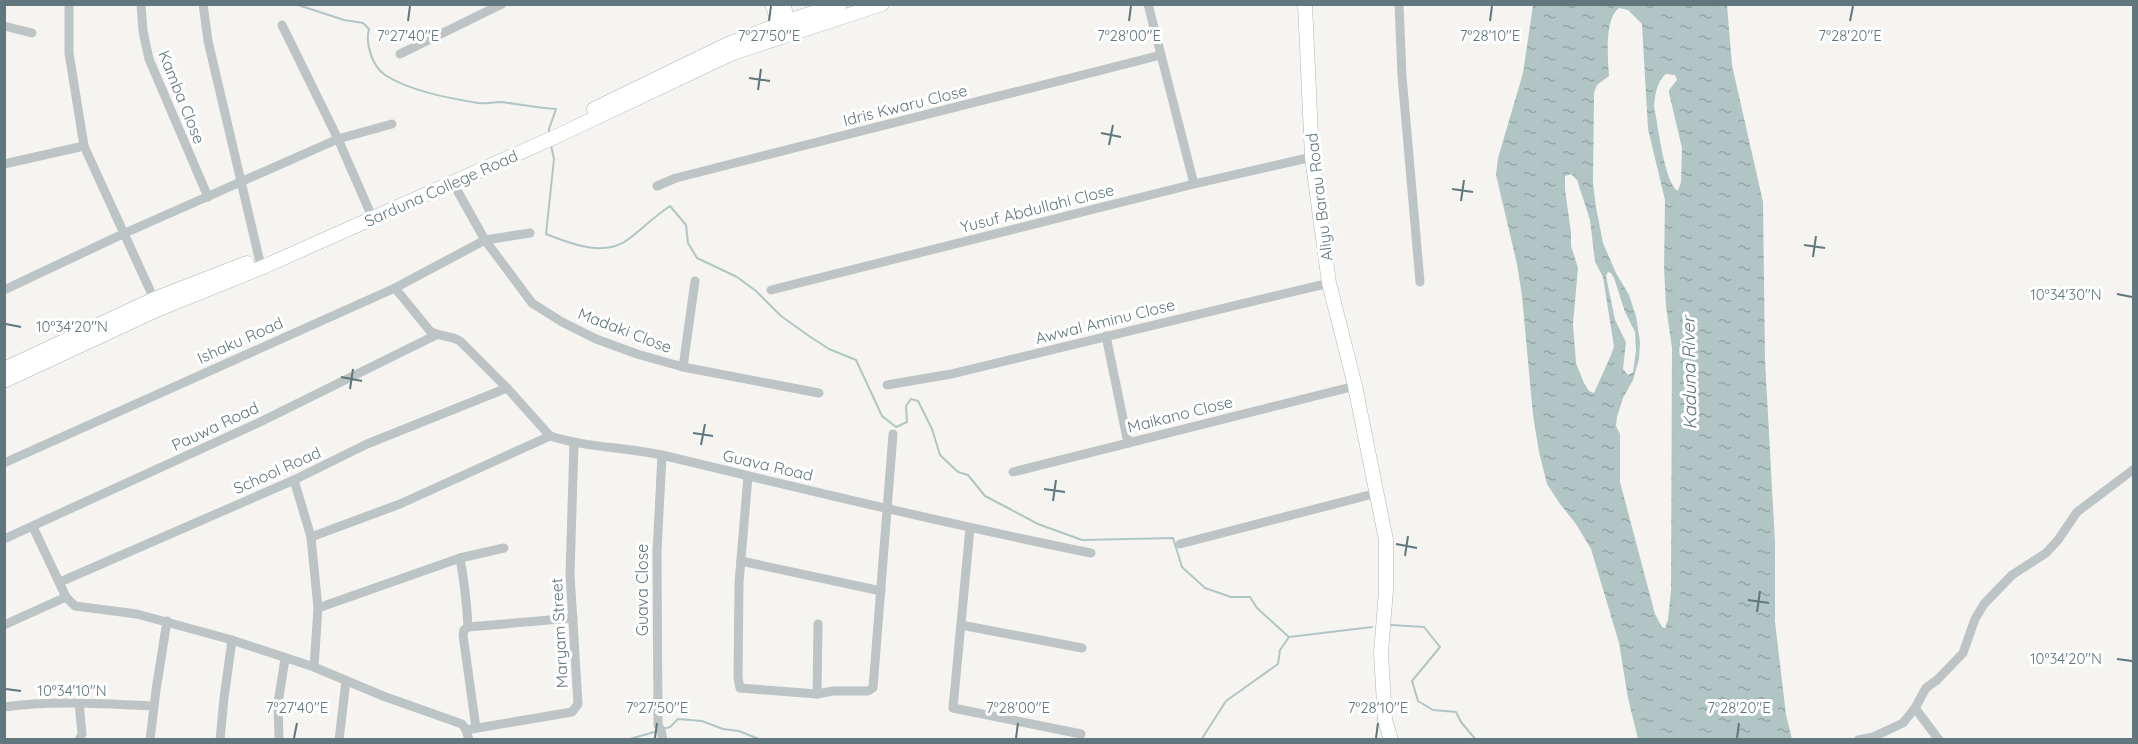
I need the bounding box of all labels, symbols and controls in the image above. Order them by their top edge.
text: 7°27'40"E [377,26,439,45]
text: 7°27'50"E [738,26,800,45]
text: 7°28'00"E [1097,26,1161,45]
text: 7°28'10"E [1460,26,1520,45]
text: 7°28'20"E [1818,26,1882,45]
street label: Kamba Close [154,47,210,147]
street label: Idris Kwaru Close [841,80,969,130]
street label: Aliyu Barau Road [1301,132,1337,262]
street label: Sarduna College Road [361,145,521,231]
street label: Yusuf Abdullahi Close [958,179,1116,237]
text: 10°34'30"N [2030,285,2102,304]
street label: Awwal Aminu Close [1033,294,1177,348]
street label: Madaki Close [575,303,675,357]
street label: Ishaku Road [194,312,286,368]
water label: Kaduna River [1676,314,1701,430]
text: 10°34'20"N [36,317,108,336]
street label: Maikano Close [1125,391,1235,437]
street label: Pauwa Road [168,397,262,455]
street label: School Road [230,442,324,498]
street label: Guava Road [721,445,815,485]
street label: Guava Close [632,544,652,636]
street label: Maryam Street [546,577,572,689]
text: 10°34'20"N [2030,649,2102,668]
text: 10°34'10"N [37,681,107,700]
text: 7°27'40"E [266,698,328,717]
text: 7°27'50"E [626,698,688,717]
text: 7°28'00"E [986,698,1050,717]
text: 7°28'10"E [1348,698,1408,717]
text: 7°28'20"E [1707,698,1771,717]

